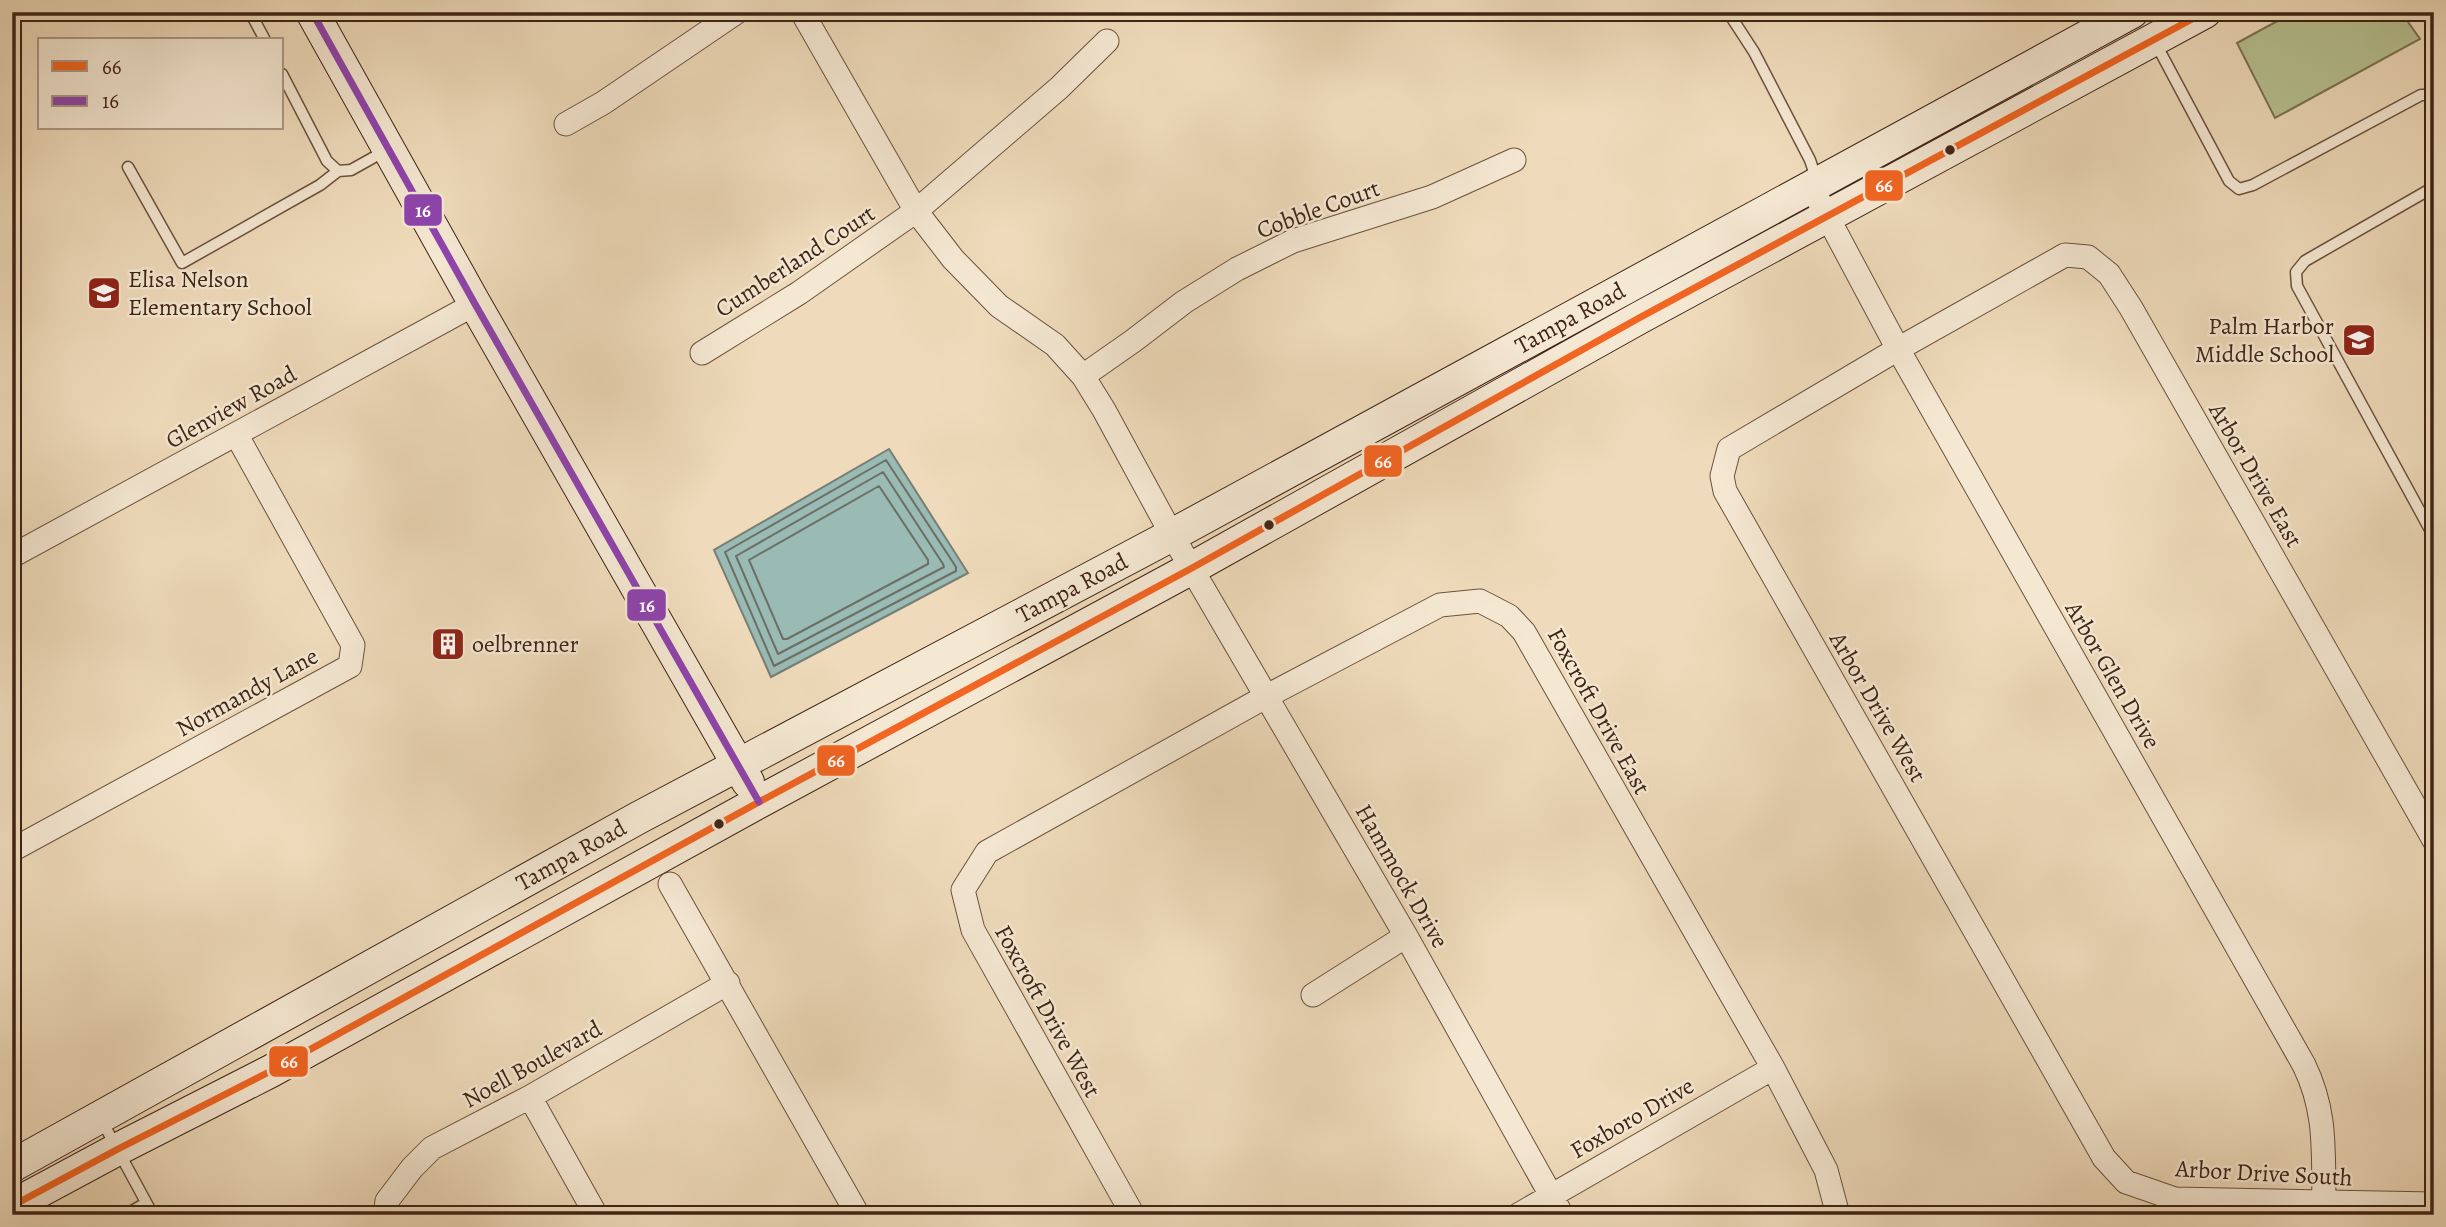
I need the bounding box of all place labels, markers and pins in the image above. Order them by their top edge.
unlabelled marker [1943,143,1957,157]
place label: Elisa Nelson Elementary School [128,263,312,323]
school or university icon: Elisa Nelson Elementary School [85,274,123,312]
place label: Palm Harbor Middle School [2195,310,2334,370]
school or university icon: Palm Harbor Middle School [2340,321,2378,359]
unlabelled marker [1262,518,1276,532]
building icon: oelbrenner [429,625,467,663]
place label: oelbrenner [472,628,579,660]
unlabelled marker [712,817,726,831]

